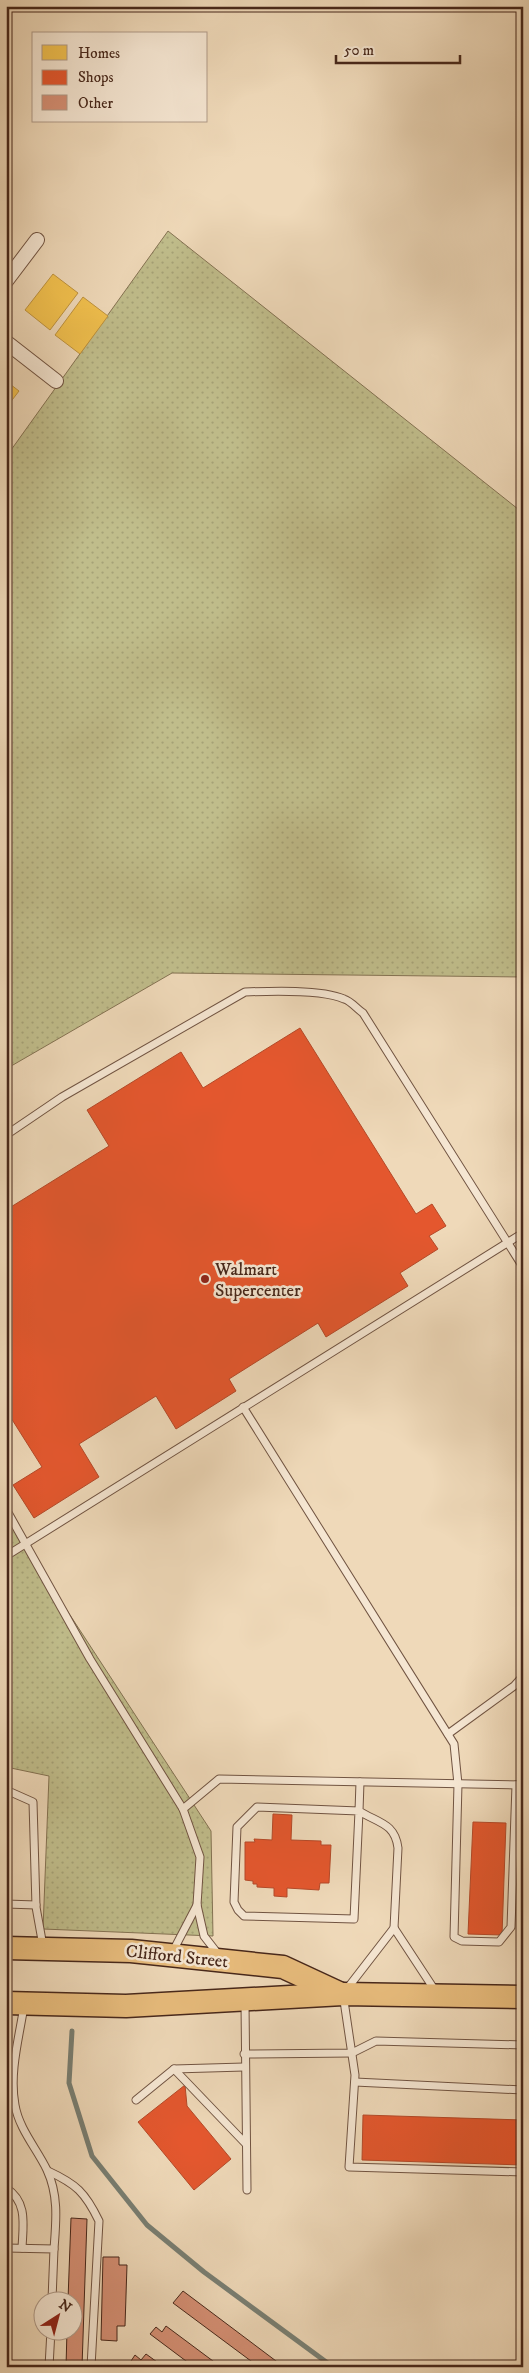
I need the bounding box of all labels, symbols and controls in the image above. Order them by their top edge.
legend [32,32,208,122]
scale bar [336,32,460,64]
text: 50 m [344,41,374,60]
text: Homes [78,44,120,63]
text: Shops [78,68,114,87]
text: Other [78,94,113,113]
place label: Walmart Supercenter [214,1259,301,1302]
marker: Walmart Supercenter [199,1273,211,1285]
street label: Clifford Street [125,1941,229,1973]
north arrow [32,2290,82,2340]
text: N [55,2296,75,2317]

